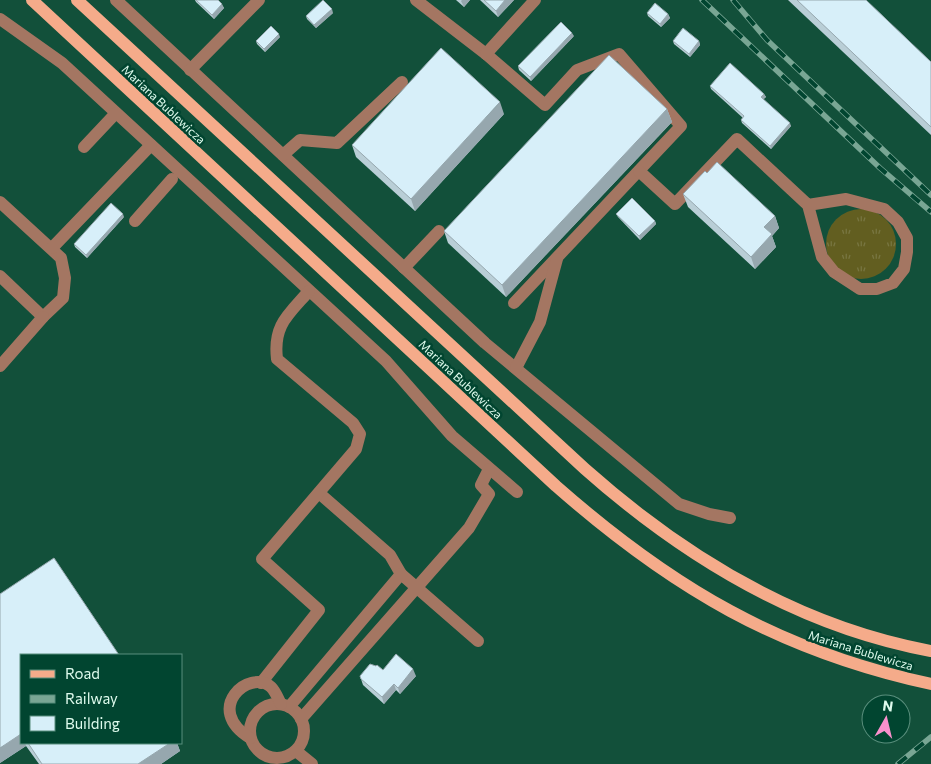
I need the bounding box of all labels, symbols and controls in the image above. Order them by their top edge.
street label: Mariana Bublewicza [119,62,209,146]
street label: Mariana Bublewicza [416,337,506,421]
street label: Mariana Bublewicza [807,627,915,673]
legend [20,654,182,744]
text: Road [65,664,100,682]
text: Railway [65,689,118,707]
north arrow [861,694,911,744]
text: N [881,696,894,715]
text: Building [65,714,120,732]

